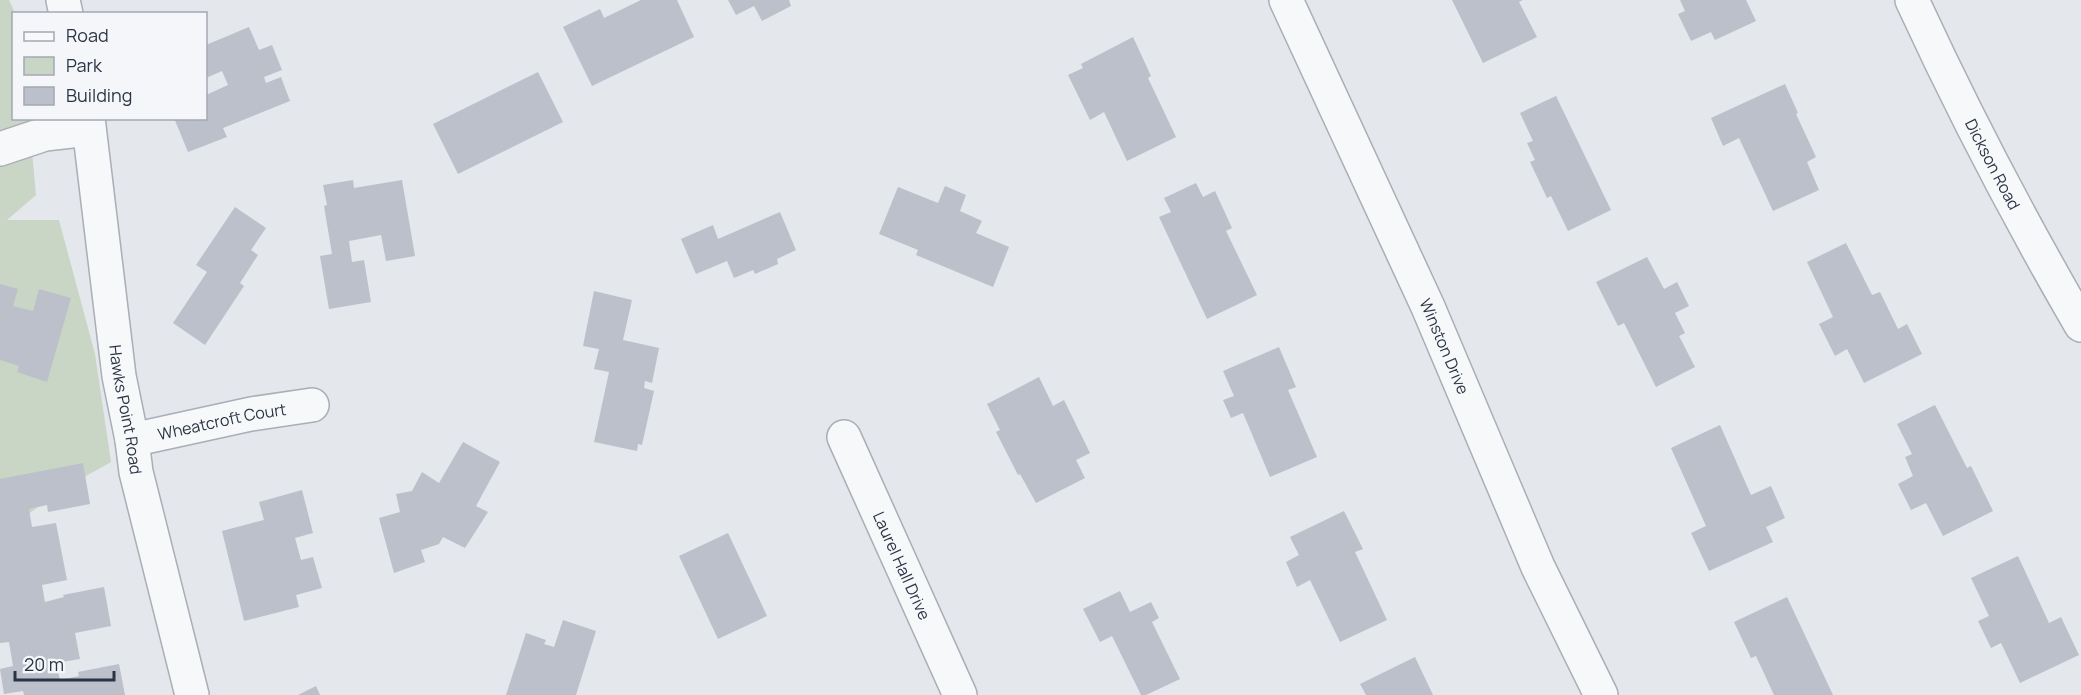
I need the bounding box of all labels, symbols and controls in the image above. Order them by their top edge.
legend [12,12,207,120]
text: Road [66,23,109,47]
text: Park [66,53,103,77]
text: Building [66,83,132,107]
street label: Dickson Road [1960,115,2026,214]
street label: Winston Drive [1415,295,1475,398]
street label: Hawks Point Road [104,343,147,475]
street label: Wheatcroft Court [156,398,288,445]
street label: Laurel Hall Drive [868,508,936,623]
scale bar [15,644,114,682]
text: 20 m [24,652,64,676]

